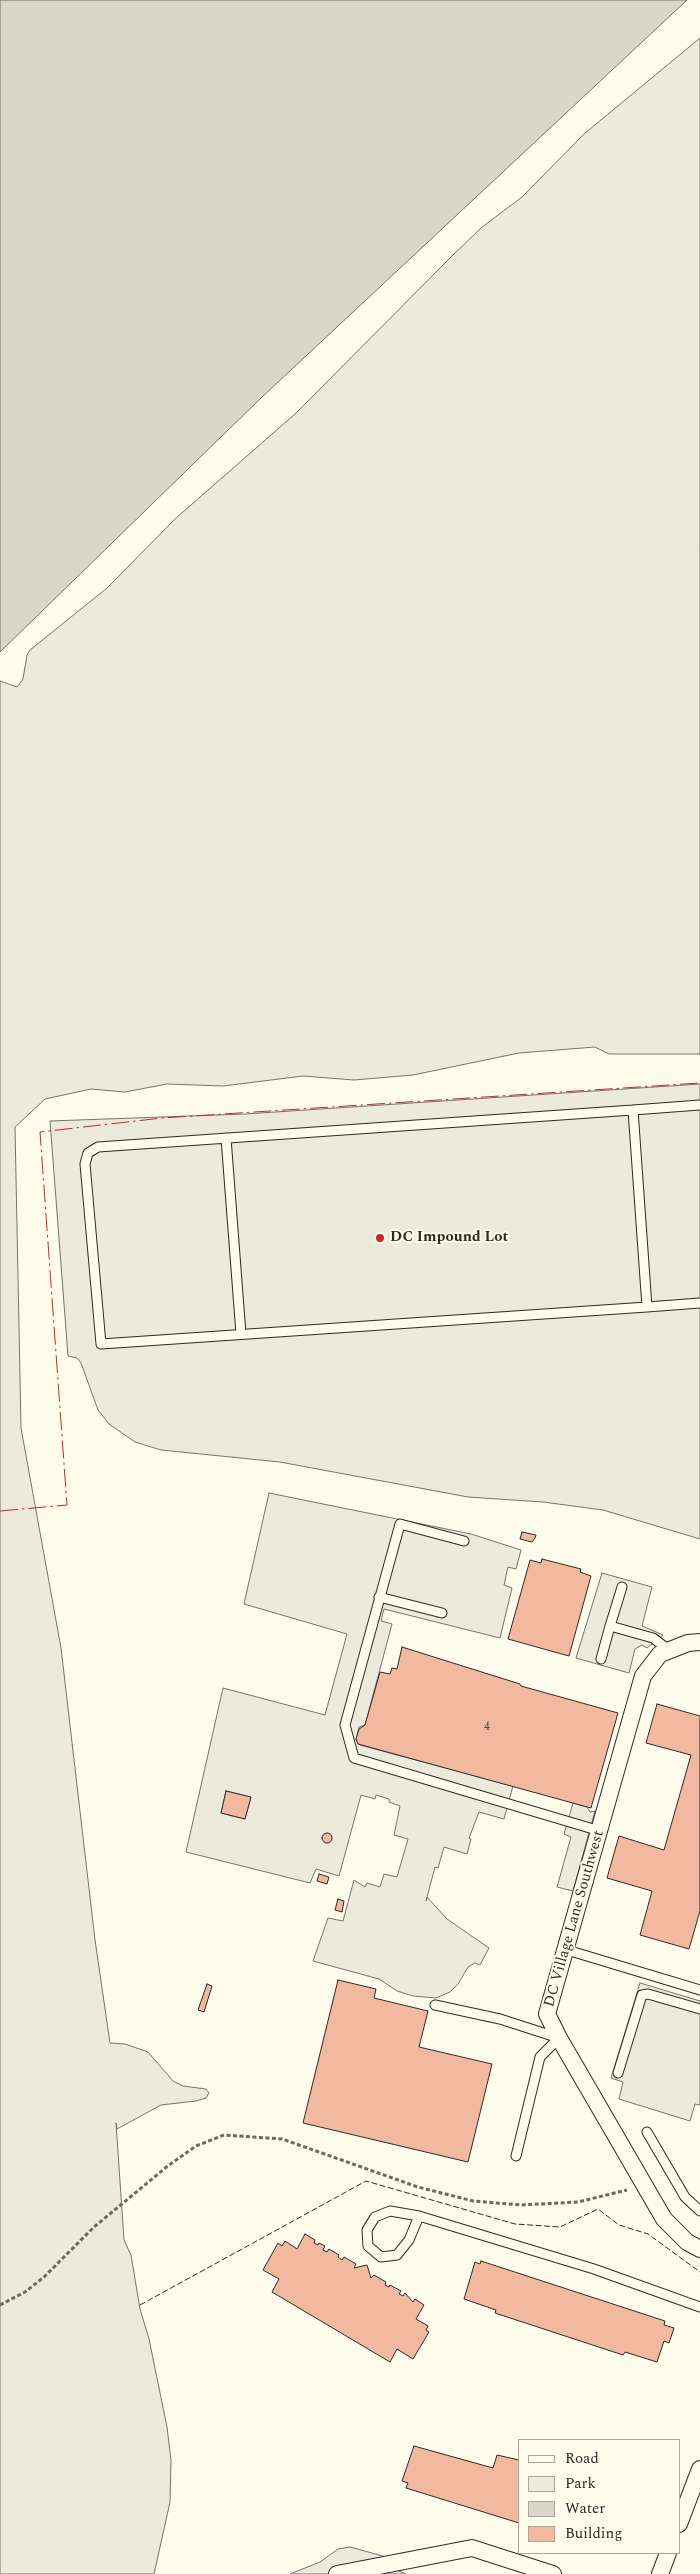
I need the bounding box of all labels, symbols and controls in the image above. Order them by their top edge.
place label: DC Impound Lot [390,1229,508,1247]
marker: DC Impound Lot [374,1232,386,1244]
house number: 4 [484,1721,490,1735]
street label: DC Village Lane Southwest [541,1829,609,2009]
legend [518,2439,680,2554]
text: Road [565,2447,599,2470]
text: Park [565,2472,596,2495]
text: Water [565,2497,605,2520]
text: Building [565,2522,622,2545]

